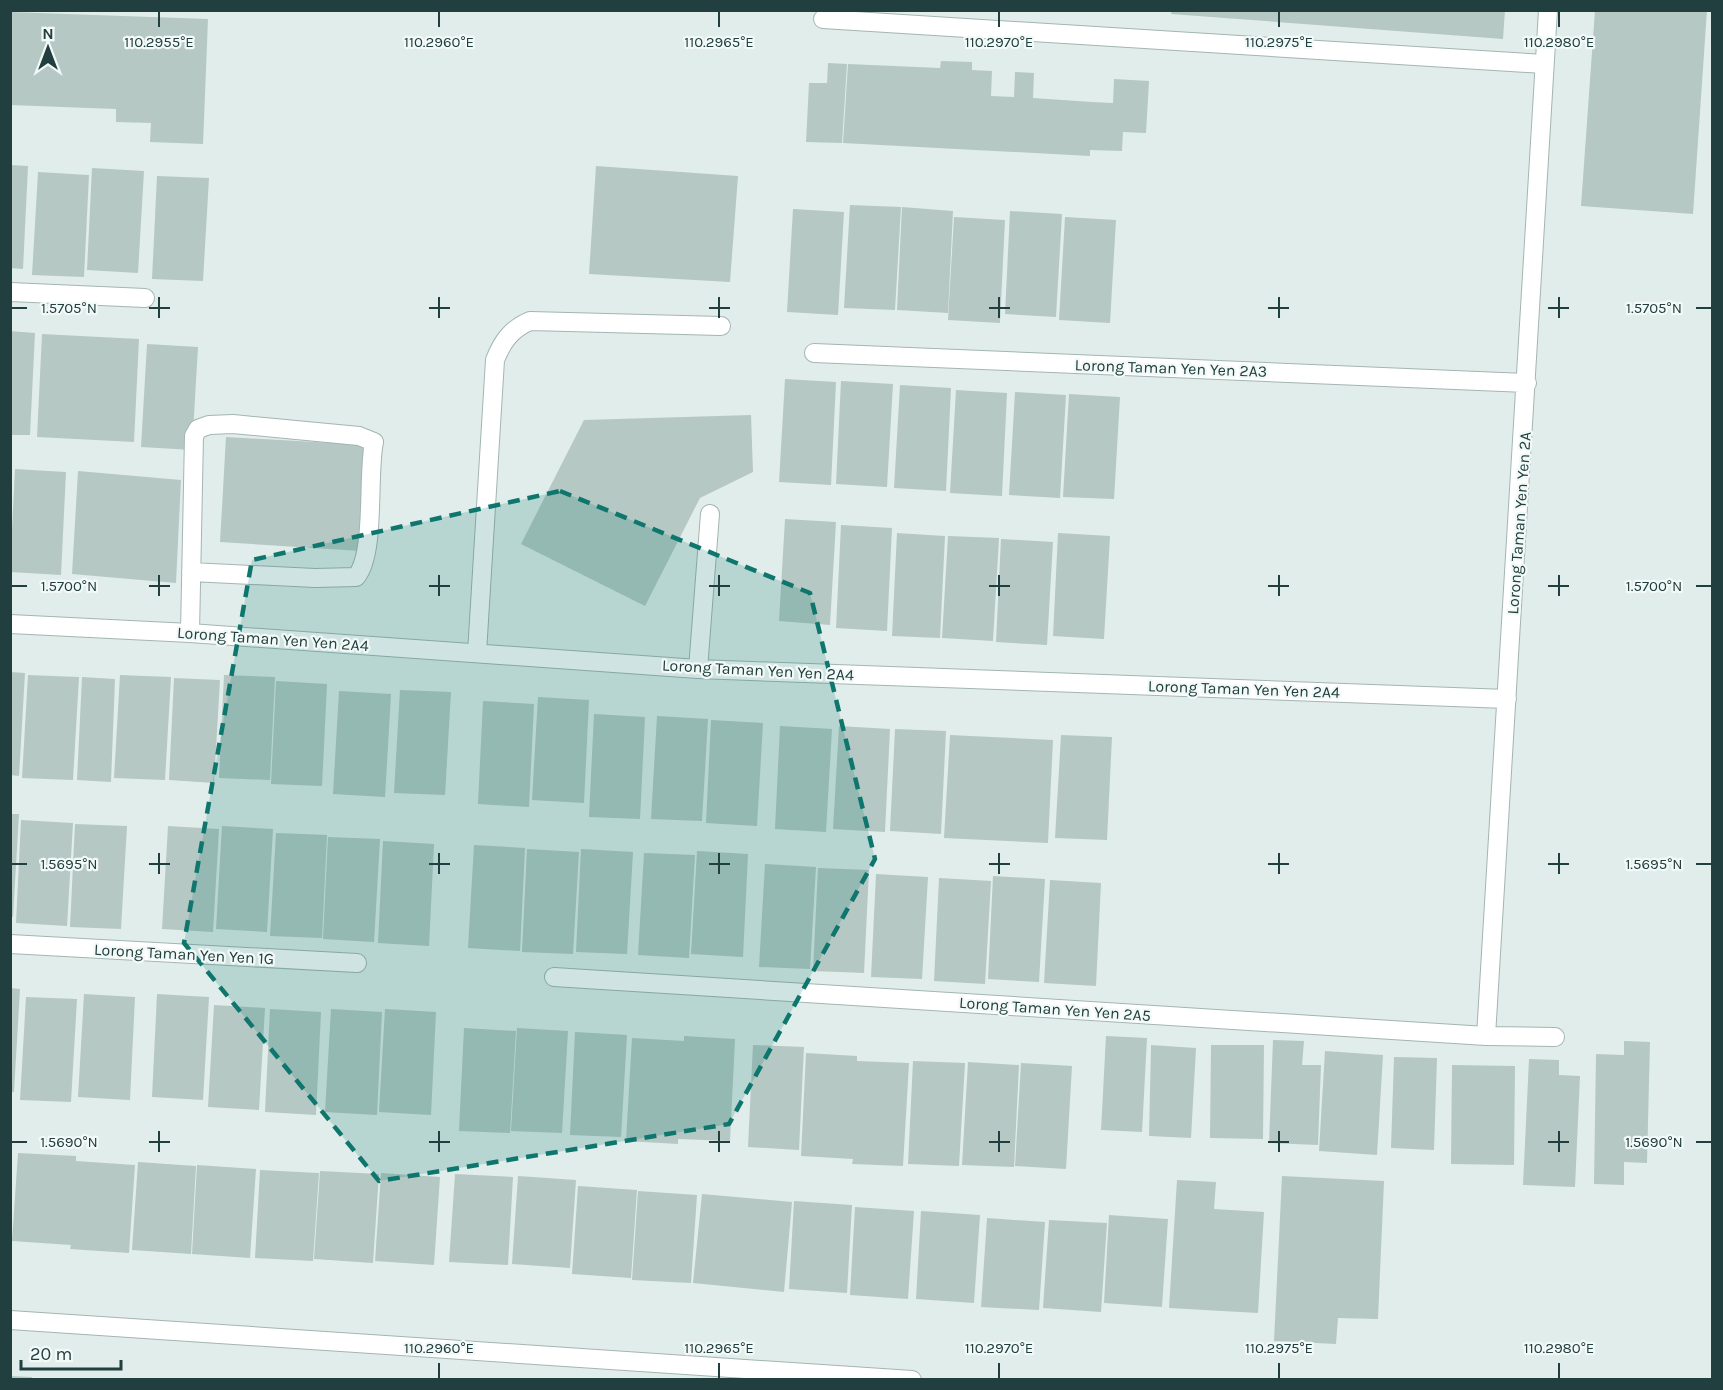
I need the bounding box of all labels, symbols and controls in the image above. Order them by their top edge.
north arrow [18,18,78,78]
text: N [42,24,54,43]
text: 110.2955°E [124,33,194,51]
text: 110.2960°E [404,33,474,51]
text: 110.2965°E [684,33,754,51]
text: 110.2970°E [965,33,1033,51]
text: 110.2975°E [1245,33,1313,51]
text: 110.2980°E [1524,33,1594,51]
text: 1.5705°N [41,299,97,317]
text: 1.5705°N [1626,299,1682,317]
street label: Lorong Taman Yen Yen 2A3 [1074,355,1268,381]
street label: Lorong Taman Yen Yen 2A [1503,431,1535,615]
text: 1.5700°N [41,577,97,595]
text: 1.5700°N [1626,577,1682,595]
street label: Lorong Taman Yen Yen 2A4 [177,623,370,655]
street label: Lorong Taman Yen Yen 2A4 [662,655,854,685]
street label: Lorong Taman Yen Yen 2A4 [1148,676,1340,702]
text: 1.5695°N [40,855,98,873]
text: 1.5695°N [1625,855,1683,873]
street label: Lorong Taman Yen Yen 1G [93,940,275,968]
street label: Lorong Taman Yen Yen 2A5 [958,993,1152,1025]
text: 1.5690°N [40,1133,98,1151]
text: 1.5690°N [1625,1133,1683,1151]
scale bar [21,1333,122,1371]
text: 110.2960°E [404,1339,474,1357]
text: 110.2965°E [684,1339,754,1357]
text: 110.2970°E [965,1339,1033,1357]
text: 110.2975°E [1245,1339,1313,1357]
text: 110.2980°E [1524,1339,1594,1357]
text: 20 m [30,1343,72,1365]

